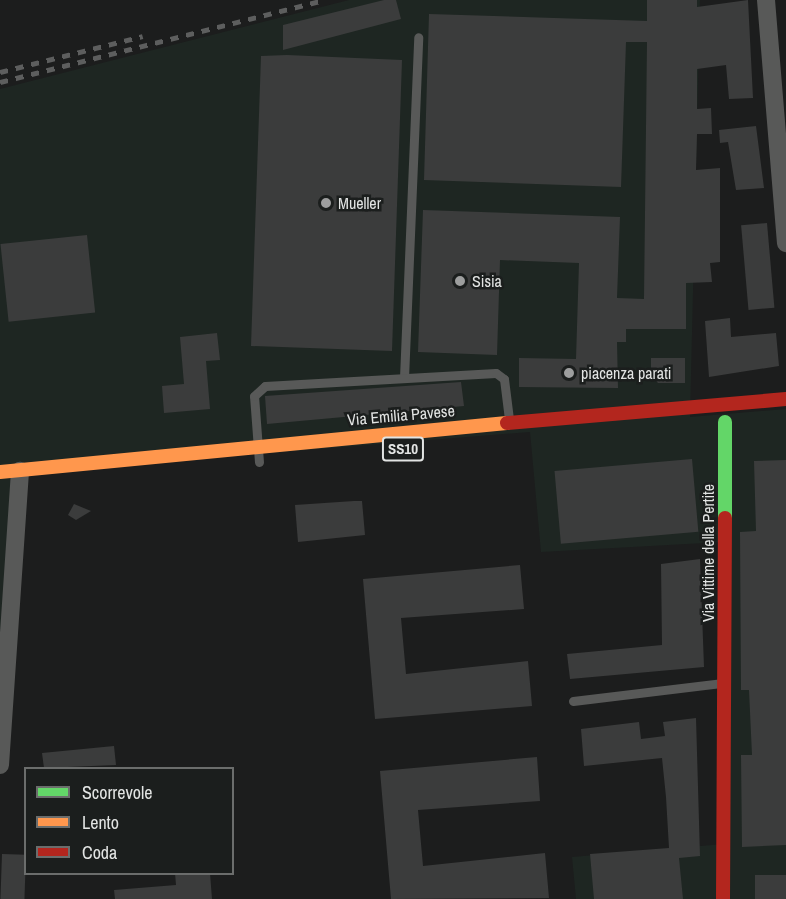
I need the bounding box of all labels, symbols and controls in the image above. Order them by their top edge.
place label: Mueller [338,193,381,213]
marker: Mueller [319,196,333,210]
place label: Sisia [472,271,502,291]
marker: Sisia [453,274,467,288]
place label: piacenza parati [581,363,671,383]
marker: piacenza parati [562,366,576,380]
street label: Via Emilia Pavese [347,401,455,429]
road number: SS10 [380,437,426,461]
street label: Via Vittime della Pertite [698,484,718,622]
legend [24,767,234,875]
text: Scorrevole [82,780,153,805]
text: Lento [82,810,119,835]
text: Coda [82,840,117,865]

